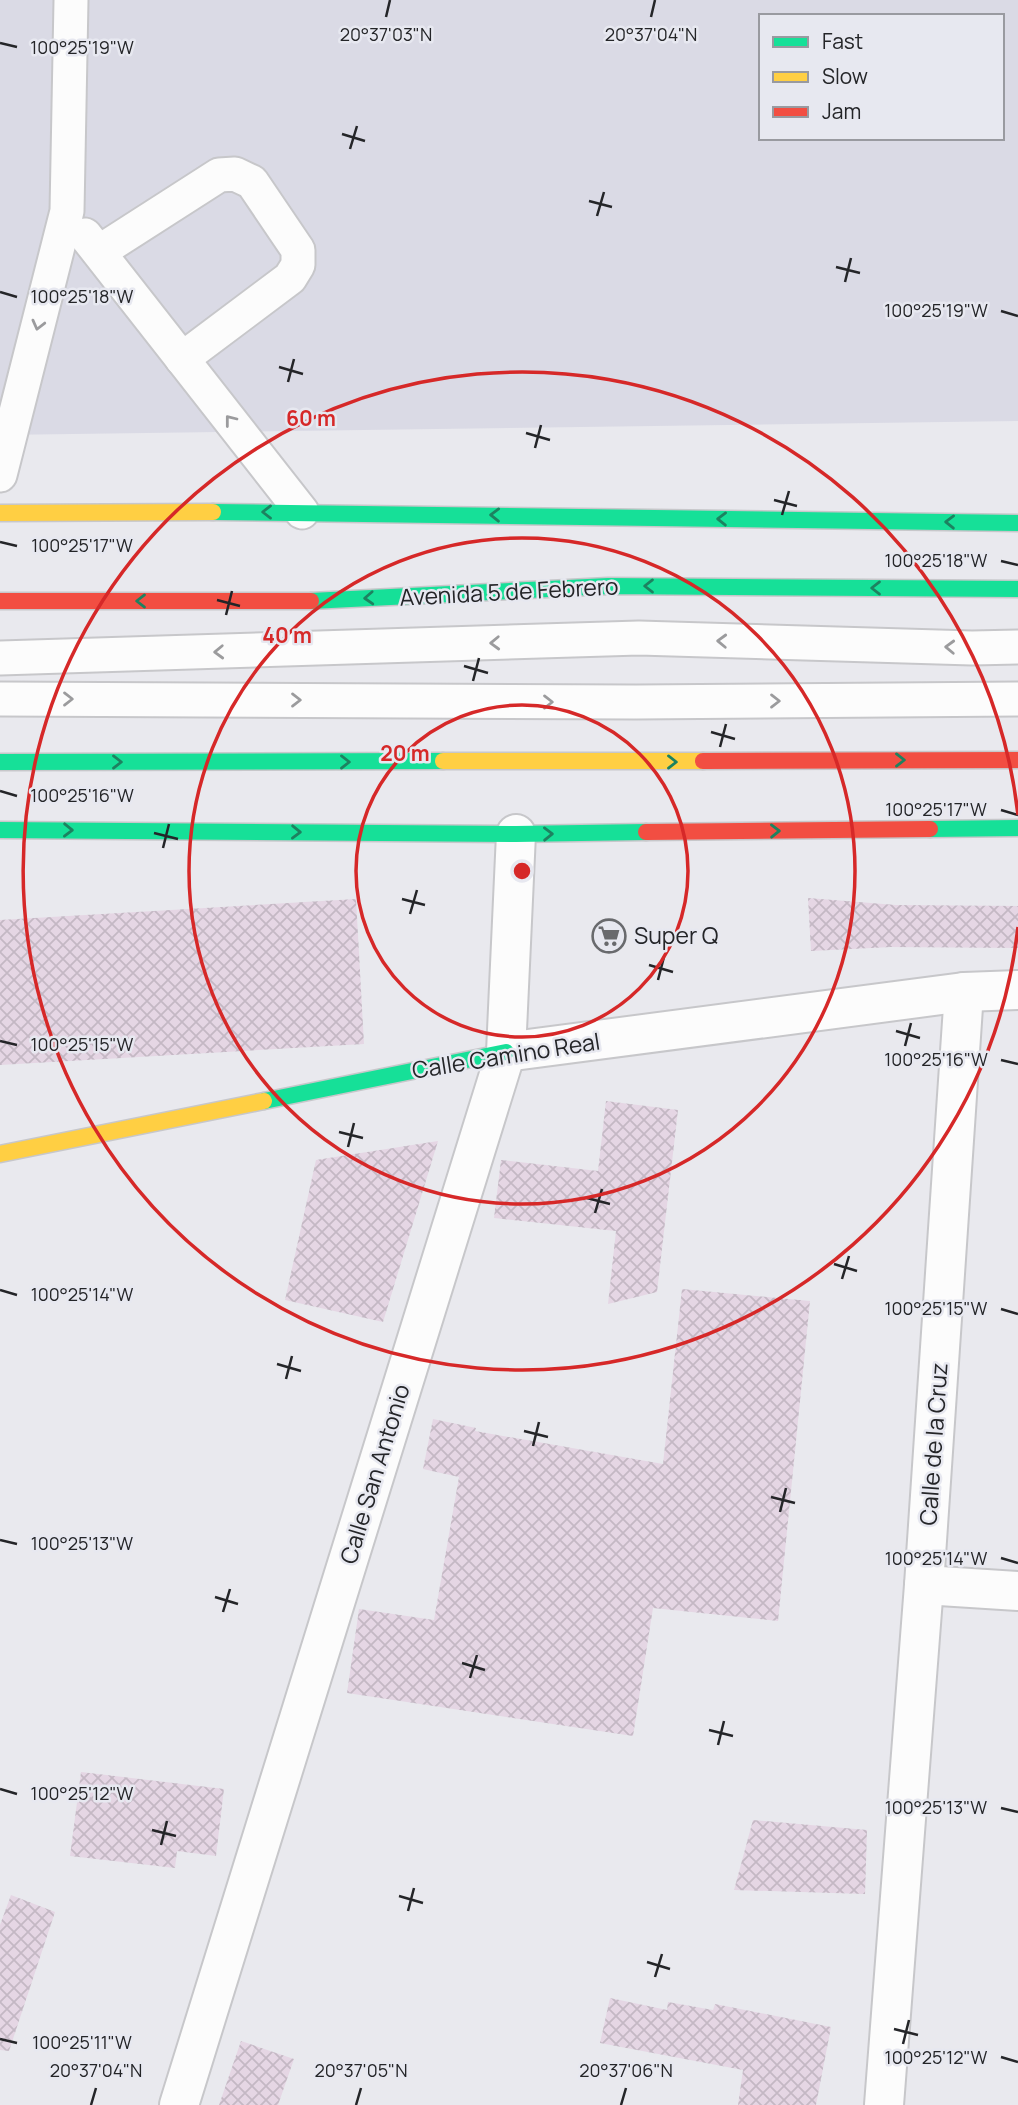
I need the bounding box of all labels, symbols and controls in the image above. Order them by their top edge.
legend [759,14,1004,140]
text: 20°37'03"N [340,22,432,46]
text: 20°37'04"N [605,22,697,46]
text: Fast [822,27,863,55]
text: 100°25'19"W [30,35,134,59]
text: Slow [822,62,868,90]
text: Jam [822,97,861,125]
text: 100°25'18"W [31,284,134,308]
text: 100°25'19"W [884,298,988,322]
one-way arrow [32,319,46,331]
text: 60 m [286,404,336,432]
one-way arrow [225,415,238,427]
one-way arrow [262,504,272,520]
one-way arrow [489,507,500,523]
one-way arrow [717,511,728,526]
one-way arrow [944,514,955,530]
text: 100°25'17"W [31,533,133,557]
text: 100°25'18"W [885,548,988,572]
street label: Avenida 5 de Febrero [399,569,619,613]
one-way arrow [643,578,654,594]
one-way arrow [871,580,881,596]
one-way arrow [363,591,374,606]
one-way arrow [135,593,146,609]
text: 40 m [262,621,312,649]
one-way arrow [717,633,728,648]
one-way arrow [489,635,500,651]
one-way arrow [944,639,955,655]
one-way arrow [213,644,224,659]
one-way arrow [63,691,74,707]
one-way arrow [290,693,301,708]
one-way arrow [770,693,781,709]
one-way arrow [543,694,553,710]
text: 20 m [380,739,430,767]
one-way arrow [895,752,905,768]
one-way arrow [112,754,123,770]
one-way arrow [340,754,350,770]
one-way arrow [667,754,678,770]
text: 100°25'16"W [30,783,134,807]
text: 100°25'17"W [885,797,987,821]
one-way arrow [63,822,74,838]
one-way arrow [770,823,781,839]
one-way arrow [291,824,301,840]
one-way arrow [543,826,553,842]
centre of rings [510,859,534,883]
supermarket icon: Super Q [590,917,628,955]
place label: Super Q [634,919,718,951]
street label: Calle Camino Real [410,1024,602,1086]
text: 100°25'15"W [31,1032,134,1056]
text: 100°25'16"W [884,1047,988,1071]
text: 100°25'14"W [31,1282,133,1306]
text: 100°25'15"W [885,1296,988,1320]
street label: Calle de la Cruz [911,1361,955,1526]
street label: Calle San Antonio [331,1380,417,1568]
text: 100°25'13"W [31,1531,133,1555]
text: 100°25'14"W [885,1546,987,1570]
text: 100°25'12"W [31,1781,134,1805]
text: 100°25'13"W [885,1795,987,1819]
text: 100°25'11"W [32,2030,132,2054]
text: 100°25'12"W [885,2045,988,2069]
text: 20°37'04"N [50,2058,142,2082]
text: 20°37'05"N [315,2058,407,2082]
text: 20°37'06"N [579,2058,673,2082]

